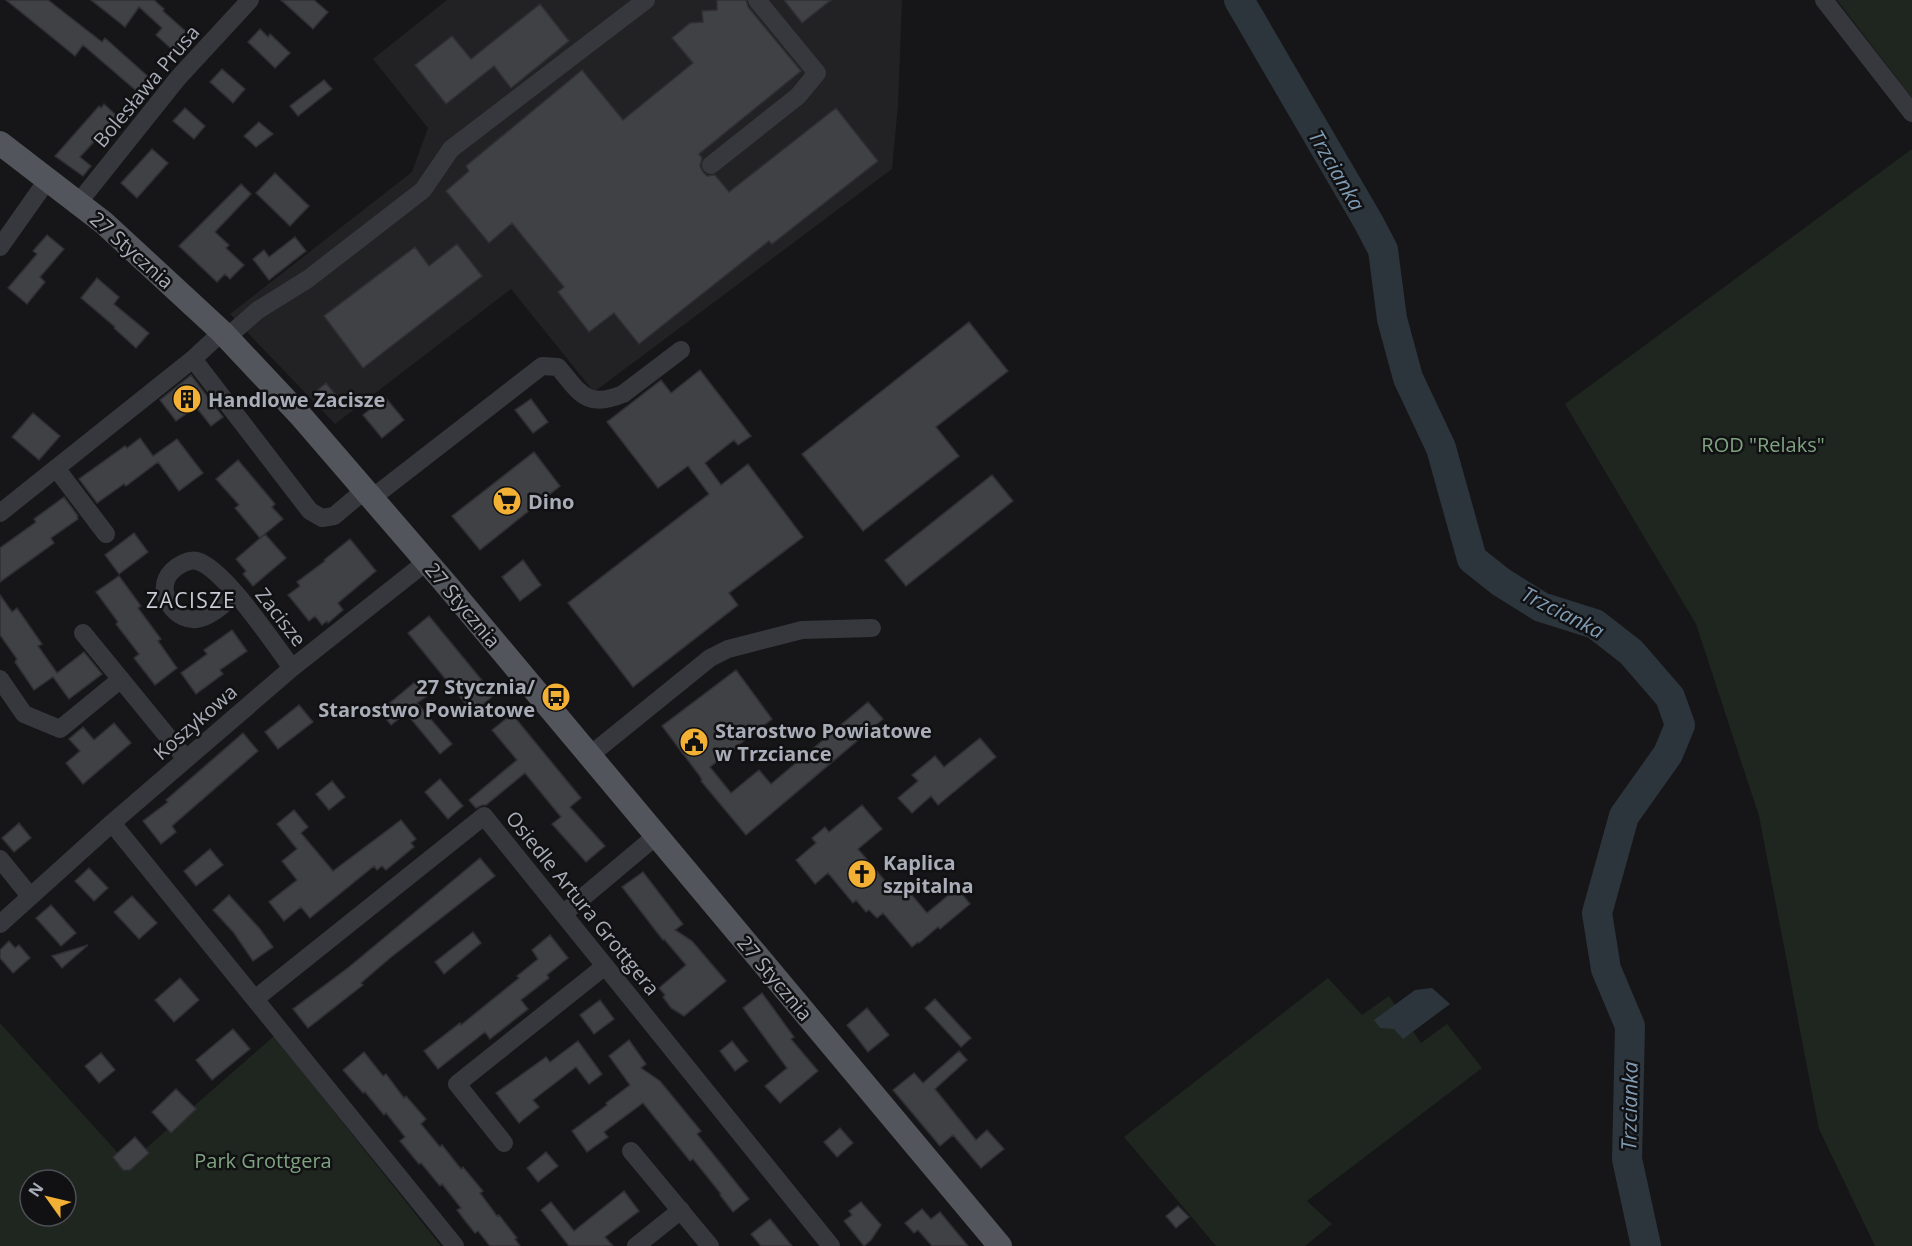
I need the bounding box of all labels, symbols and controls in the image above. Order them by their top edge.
street label: Bolesława Prusa [87,19,205,153]
water label: Trzcianka [1303,124,1371,216]
street label: 27 Stycznia [84,205,180,295]
building icon: Handlowe Zacisze [171,383,203,415]
place label: Handlowe Zacisze [208,386,385,413]
park label: ROD "Relaks" [1701,431,1825,458]
supermarket icon: Dino [491,485,523,517]
place label: Dino [528,488,574,515]
street label: 27 Stycznia [419,557,507,653]
water label: Trzcianka [1517,579,1609,645]
street label: Zacisze [250,582,312,652]
district label: ZACISZE [146,586,236,614]
place label: 27 Stycznia/ Starostwo Powiatowe [318,673,536,723]
street label: Koszykowa [148,678,242,766]
bus stop icon: 27 Stycznia/ Starostwo Powiatowe [540,681,572,713]
place label: Starostwo Powiatowe w Trzciance [715,717,932,767]
public building icon: Starostwo Powiatowe w Trzciance [678,726,710,758]
street label: Osiedle Artura Grottgera [500,805,666,1001]
place label: Kaplica szpitalna [883,849,974,899]
church icon: Kaplica szpitalna [846,858,878,890]
street label: 27 Stycznia [731,930,819,1026]
water label: Trzcianka [1614,1061,1644,1151]
park label: Park Grottgera [194,1147,332,1174]
north arrow [18,1168,78,1228]
text: N [23,1178,48,1201]

